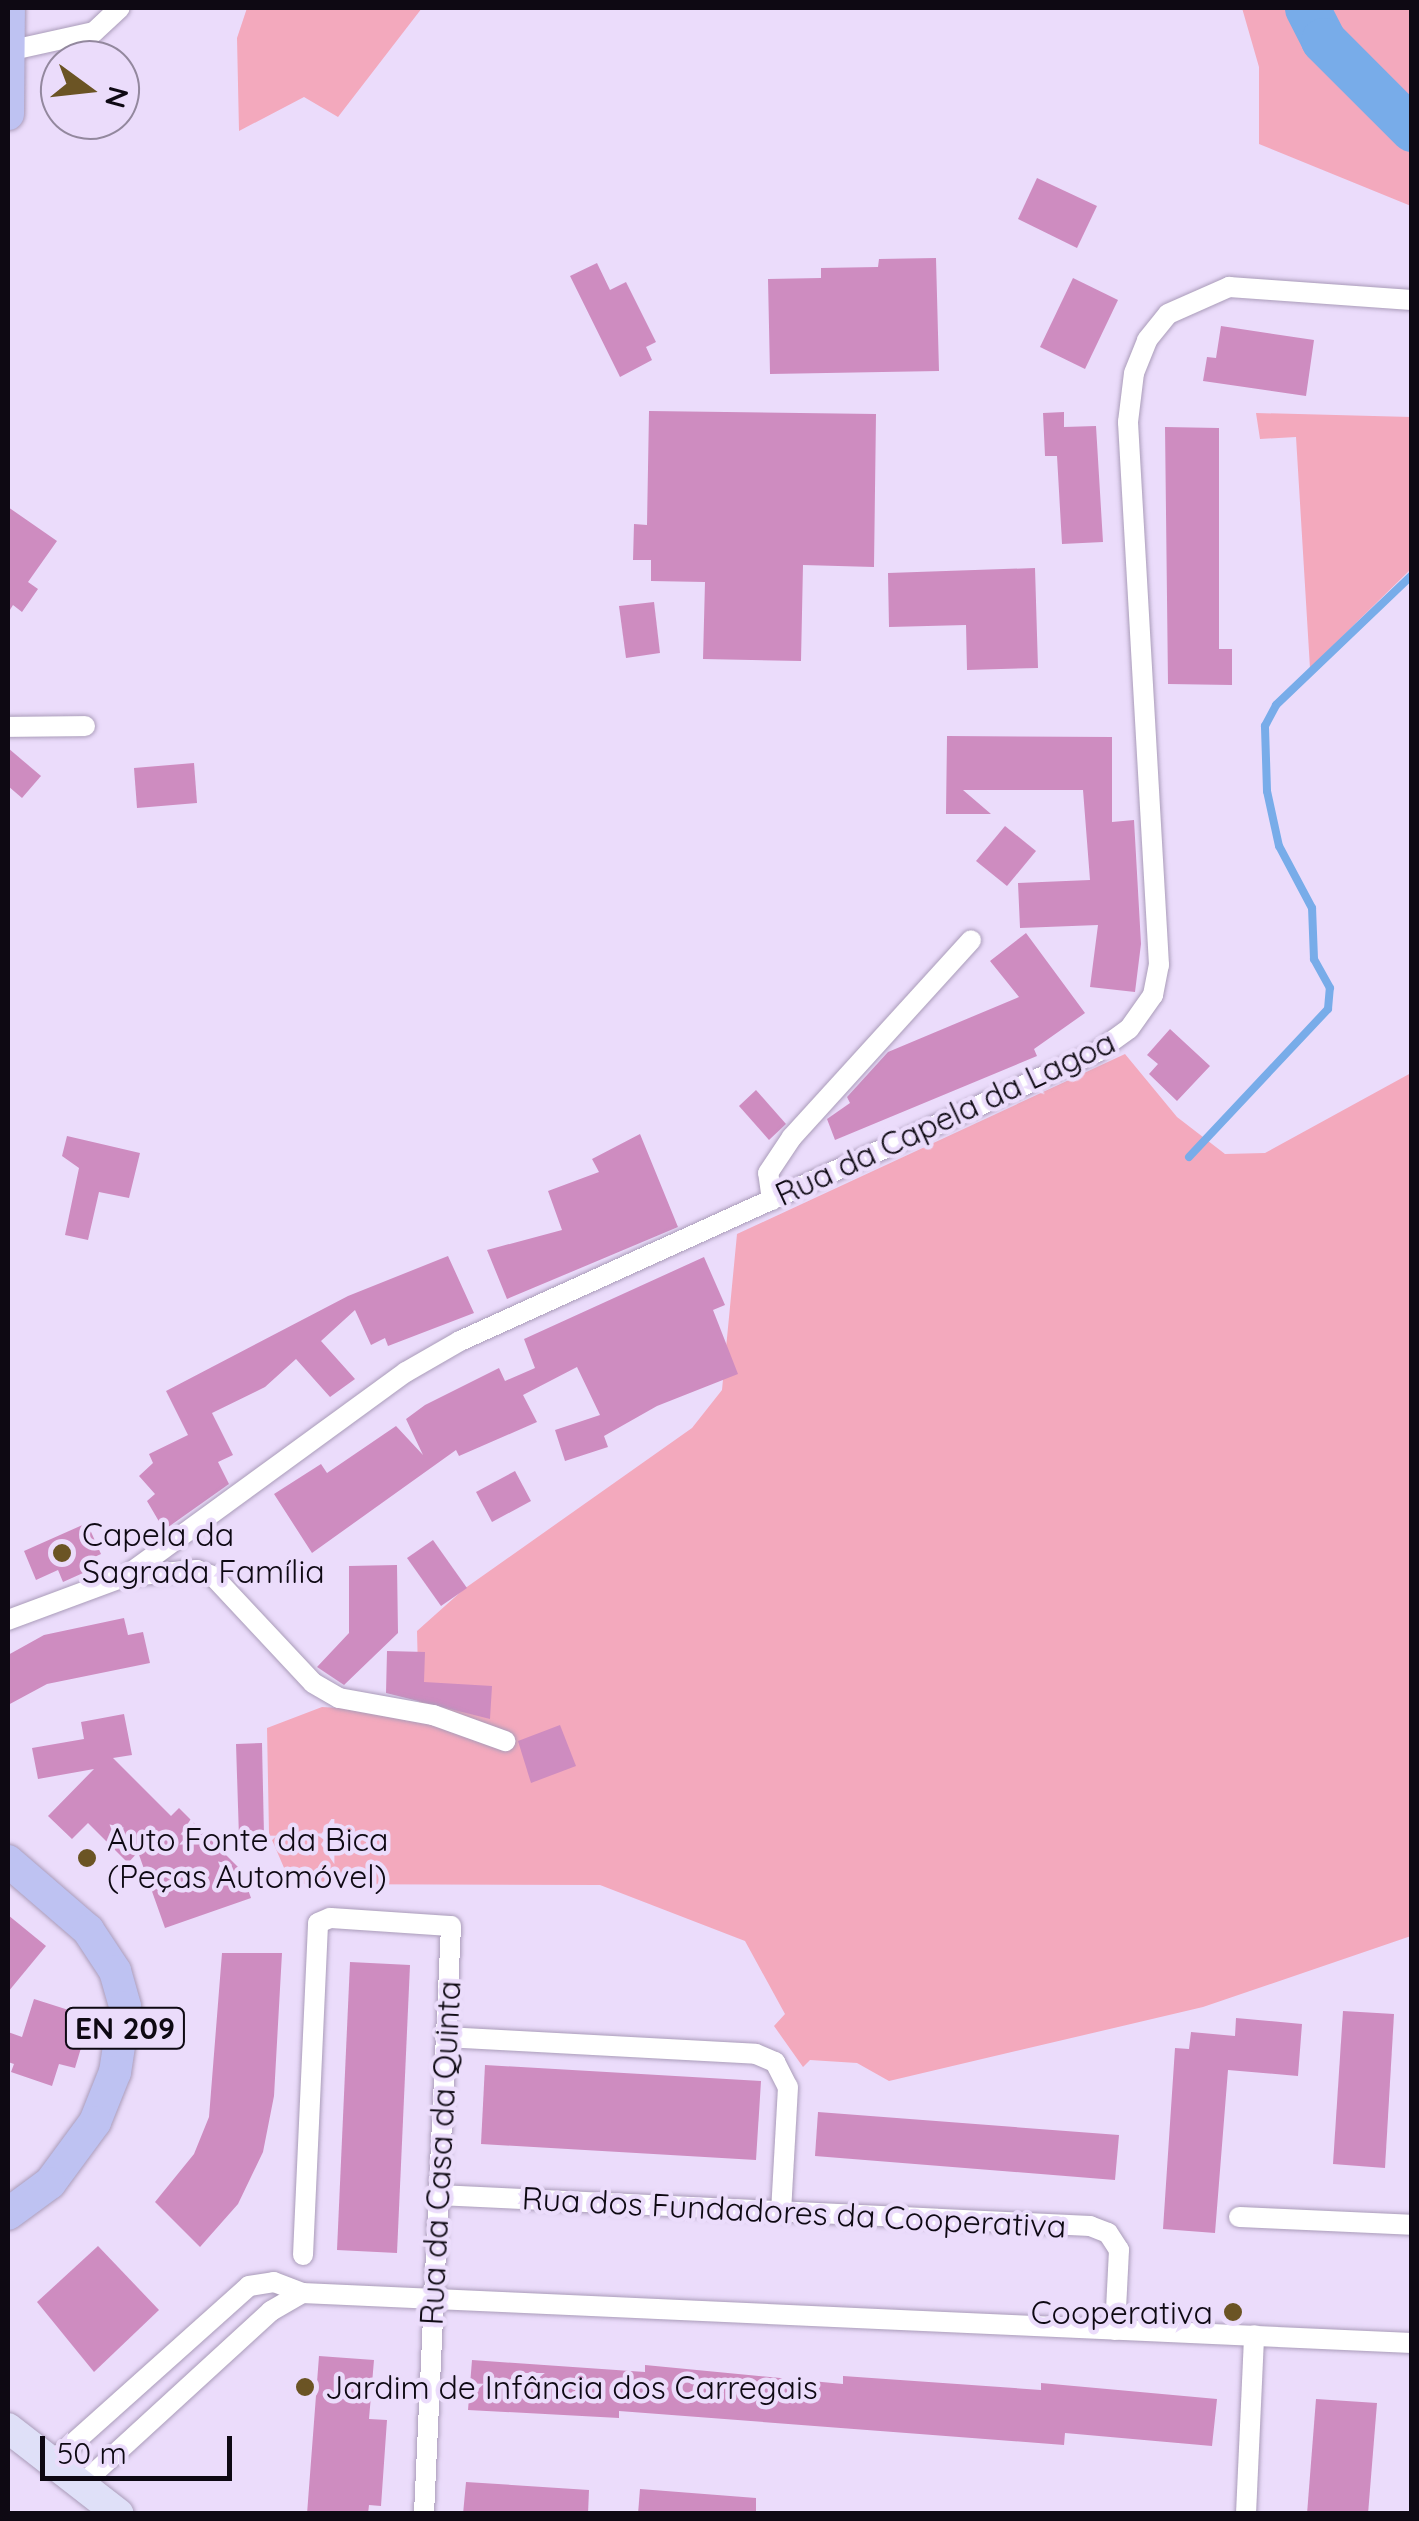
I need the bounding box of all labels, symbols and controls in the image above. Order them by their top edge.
north arrow [40,40,140,140]
text: N [98,83,137,112]
street label: Rua da Capela da Lagoa [769,1022,1121,1214]
place label: Capela da Sagrada Família [82,1516,325,1591]
marker: Capela da Sagrada Família [51,1542,73,1564]
place label: Auto Fonte da Bica (Peças Automóvel) [107,1821,388,1896]
marker: Auto Fonte da Bica (Peças Automóvel) [76,1847,98,1869]
street label: Rua da Casa da Quinta [412,1980,468,2326]
road number: EN 209 [62,2003,188,2053]
street label: Rua dos Fundadores da Cooperativa [521,2179,1067,2245]
place label: Cooperativa [1031,2293,1213,2331]
marker: Cooperativa [1222,2301,1244,2323]
place label: Jardim de Infância dos Carregais [325,2368,818,2406]
marker: Jardim de Infância dos Carregais [294,2376,316,2398]
scale bar [45,2416,238,2478]
text: 50 m [57,2434,127,2472]

